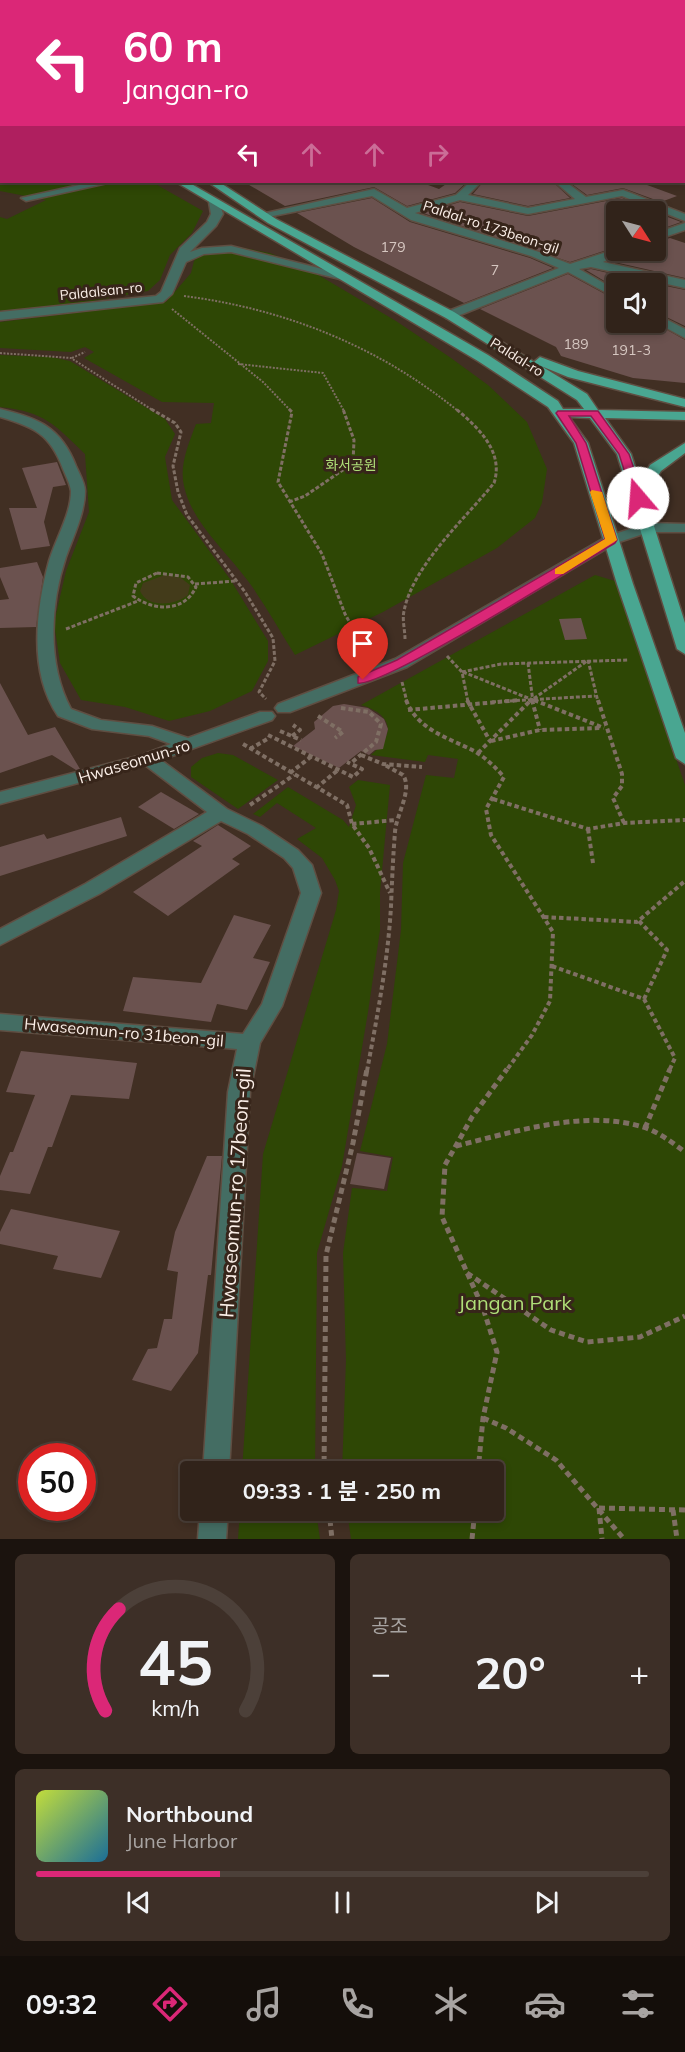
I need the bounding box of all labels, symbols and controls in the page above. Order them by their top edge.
text: 60 m [123,20,223,73]
icon: left [24,24,102,102]
text: Jangan-ro [123,72,249,106]
icon: left [232,138,265,171]
icon: ahead [295,138,328,171]
icon: ahead [358,138,391,171]
icon: right [421,138,454,171]
street label: Paldal-ro 173beon-gil [421,197,561,257]
north arrow [606,201,666,261]
map controls [606,201,666,333]
house number: 179 [380,238,406,256]
house number: 7 [491,261,499,279]
button: sound [606,273,666,333]
street label: Paldalsan-ro [59,278,143,304]
street label: Paldal-ro [487,334,547,380]
house number: 189 [563,335,589,353]
house number: 191-3 [611,341,651,359]
park label: 화서공원 [325,456,377,474]
position arrow [606,466,670,530]
pin [337,618,388,680]
icon: arrive [346,627,379,660]
street label: Hwaseomun-ro [76,735,192,787]
street label: Hwaseomun-ro 31beon-gil [23,1013,225,1051]
street label: Hwaseomun-ro 17beon-gil [213,1067,256,1319]
park label: Jangan Park [458,1290,572,1315]
speed limit sign: 50 [18,1443,96,1521]
text: 09:33 · 1 분 · 250 m [243,1477,441,1505]
text: 공조 [371,1613,408,1638]
text: 45 [138,1622,212,1701]
text: 20° [474,1644,546,1700]
text: − [371,1652,391,1693]
text: + [629,1652,649,1693]
text: km/h [151,1694,199,1721]
text: Northbound [126,1800,253,1828]
text: June Harbor [126,1828,237,1853]
icon: previous [122,1886,155,1919]
icon: pause [326,1886,359,1919]
icon: next [530,1886,563,1919]
icon: directions [149,1983,191,2025]
icon: music [243,1983,285,2025]
icon: phone [336,1983,378,2025]
icon: climate [430,1983,472,2025]
icon: car [524,1983,566,2025]
icon: filters [617,1983,659,2025]
text: 09:32 [26,1987,97,2021]

